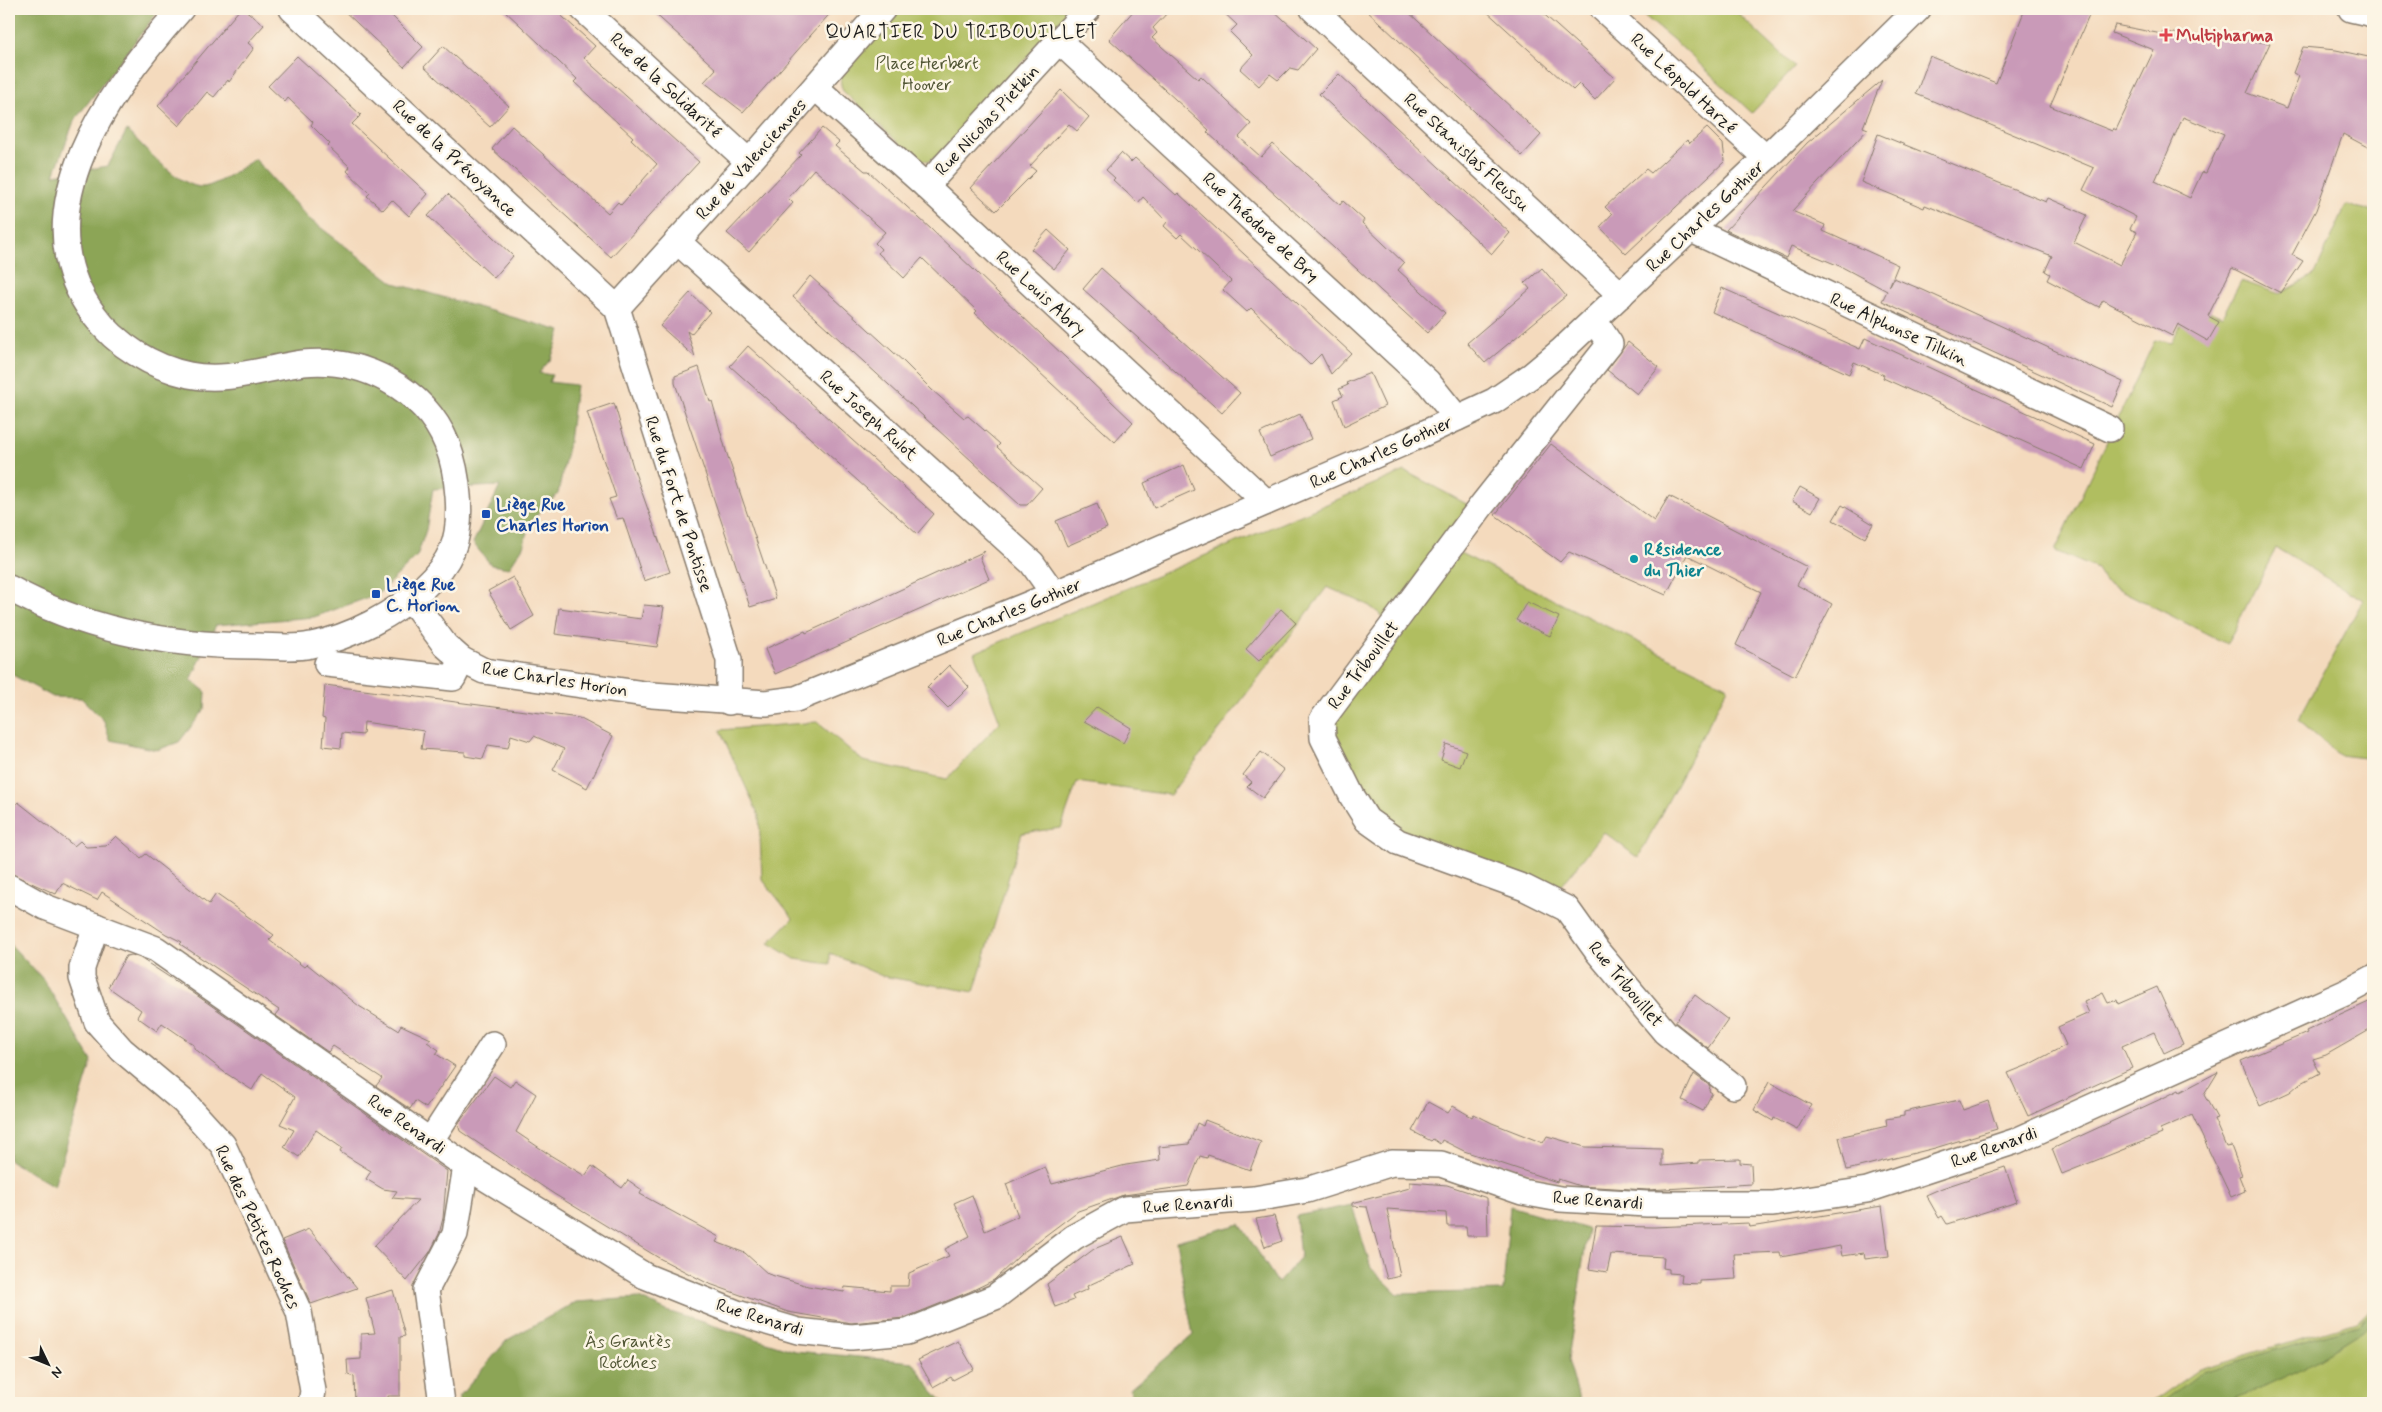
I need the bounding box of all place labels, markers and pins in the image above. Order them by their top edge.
place label: Multipharma [2176,24,2274,48]
marker: Multipharma [2160,29,2172,41]
place label: Liège Rue Charles Horion [496,493,609,538]
marker: Liège Rue Charles Horion [480,508,492,520]
place label: Résidence du Thier [1644,538,1722,583]
marker: Résidence du Thier [1628,553,1640,565]
place label: Liège Rue C. Horion [386,573,460,618]
marker: Liège Rue C. Horion [370,588,382,600]

